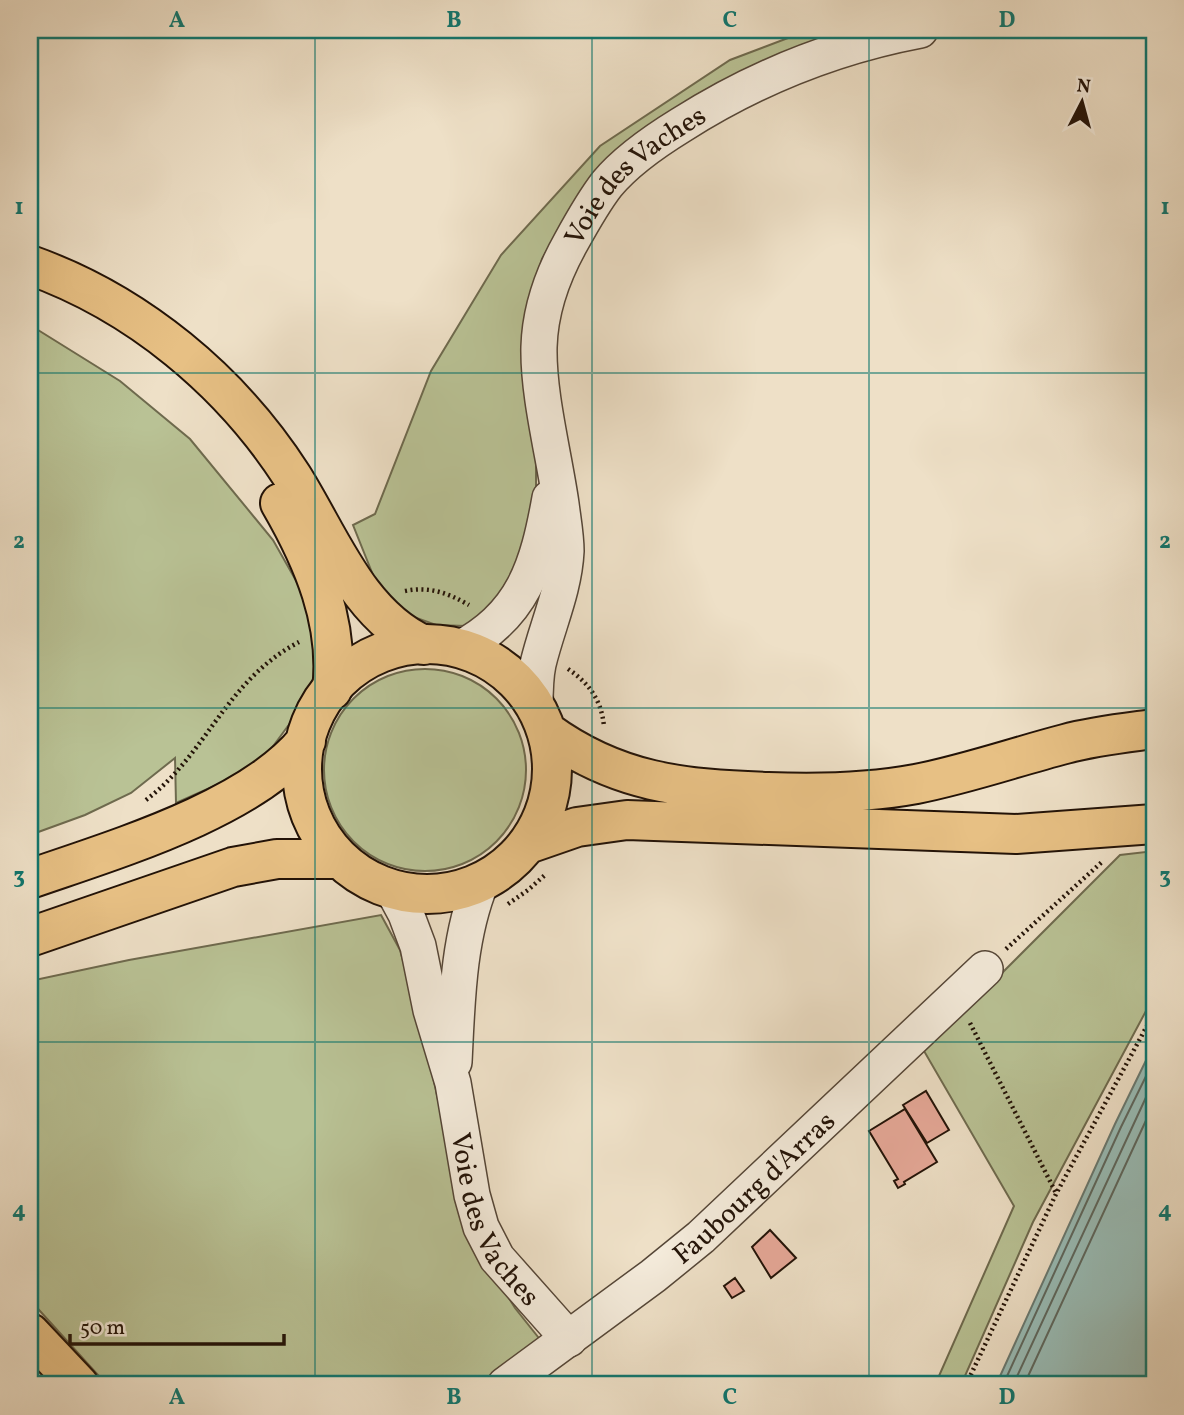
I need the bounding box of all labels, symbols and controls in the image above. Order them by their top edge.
text: A [169,5,185,37]
text: B [446,5,462,37]
text: C [723,5,737,37]
text: D [999,5,1016,37]
north arrow [1048,66,1118,136]
text: N [1075,73,1092,101]
street label: Voie des Vaches [556,97,714,253]
text: 1 [14,192,24,224]
text: 1 [1160,192,1170,224]
text: 2 [13,526,25,558]
text: 2 [1159,526,1171,558]
text: 3 [13,861,25,893]
text: 3 [1159,861,1171,893]
street label: Faubourg d'Arras [665,1103,845,1274]
street label: Voie des Vaches [440,1130,548,1316]
text: 4 [12,1195,26,1227]
text: 4 [1158,1195,1172,1227]
scale bar [70,1303,284,1347]
text: 50 m [80,1314,125,1343]
text: A [169,1382,185,1414]
text: B [446,1382,462,1414]
text: C [723,1382,737,1414]
text: D [999,1382,1016,1414]

